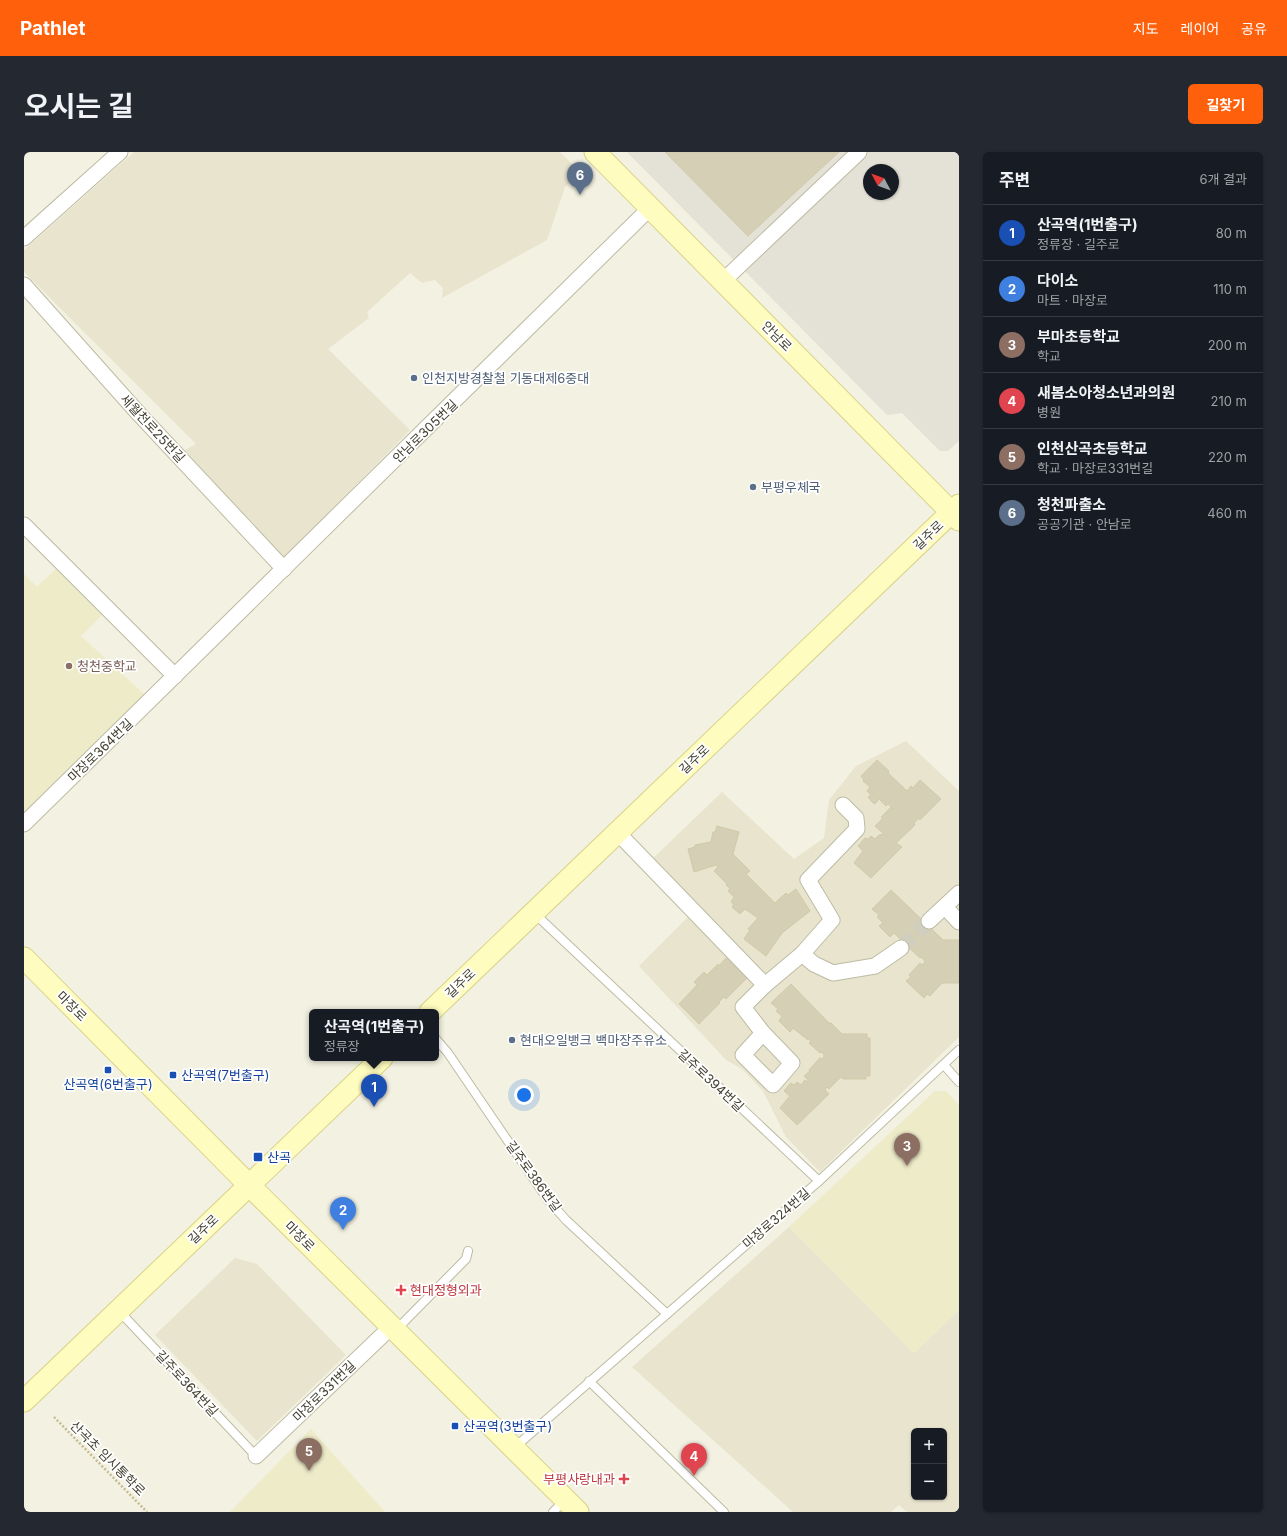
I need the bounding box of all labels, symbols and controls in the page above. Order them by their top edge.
text: Pathlet [20,17,85,40]
text: 지도 [1133,20,1159,37]
text: 레이어 [1181,20,1219,37]
text: 공유 [1241,20,1267,37]
button: 길찾기 [1188,84,1263,124]
text: 오시는 길 [24,89,134,123]
pin: 6 [567,162,593,195]
north arrow [863,164,899,200]
text: 주변 [999,170,1030,190]
text: 6개 결과 [1199,171,1247,187]
text: 산곡역(1번출구) [1037,215,1138,234]
text: 1 [1009,225,1015,241]
text: 80 m [1216,225,1247,241]
text: 정류장 · 길주로 [1037,236,1120,252]
text: 다이소 [1037,271,1078,290]
text: 2 [1008,281,1016,297]
text: 110 m [1213,281,1247,297]
text: 마트 · 마장로 [1037,292,1108,308]
street label: 안남로 [759,318,795,354]
text: 부마초등학교 [1037,327,1120,346]
text: 3 [1008,337,1016,353]
text: 200 m [1208,337,1247,353]
text: 학교 [1037,348,1061,364]
place label: 인천지방경찰철 기동대제6중대 [422,370,589,386]
marker: 인천지방경찰철 기동대제6중대 [409,373,419,383]
text: 새봄소아청소년과의원 [1037,383,1175,402]
street label: 세월천로25번길 [117,391,189,465]
text: 4 [1008,393,1016,409]
text: 210 m [1211,393,1247,409]
street label: 안남로305번길 [389,396,461,466]
text: 병원 [1037,404,1061,420]
text: 인천산곡초등학교 [1037,439,1147,458]
text: 5 [1008,449,1016,465]
text: 220 m [1208,449,1247,465]
text: 학교 · 마장로331번길 [1037,460,1153,476]
place label: 부평우체국 [761,479,821,495]
marker: 부평우체국 [748,482,758,492]
text: 청천파출소 [1037,495,1106,514]
text: 6 [1008,505,1016,521]
text: 460 m [1207,505,1247,521]
text: 공공기관 · 안남로 [1037,516,1132,532]
street label: 길주로 [910,517,946,553]
place label: 청천중학교 [77,658,137,674]
marker: 청천중학교 [64,661,74,671]
street label: 마장로364번길 [64,715,136,785]
street label: 길주로 [676,741,712,777]
street label: 길주로 [442,965,478,1001]
street label: 마장로 [54,988,90,1024]
popup [309,1009,439,1061]
text: 산곡역(1번출구) [324,1017,424,1036]
place label: 현대오일뱅크 백마장주유소 [520,1032,667,1048]
marker: 현대오일뱅크 백마장주유소 [507,1035,517,1045]
text: 정류장 [324,1038,360,1054]
street label: 길주로394번길 [675,1045,747,1115]
marker: 산곡역(6번출구) [103,1065,113,1075]
place label: 산곡역(7번출구) [181,1067,270,1083]
marker: 산곡역(7번출구) [168,1070,178,1080]
pin: 1 [361,1074,387,1107]
place label: 산곡역(6번출구) [63,1076,153,1092]
your location [514,1085,534,1105]
pin: 3 [894,1133,920,1166]
street label: 길주로386번길 [503,1137,565,1215]
place label: 산곡 [267,1149,291,1165]
marker: 산곡 [252,1151,264,1163]
street label: 마장로324번길 [739,1184,813,1252]
pin: 2 [330,1197,356,1230]
street label: 길주로 [185,1211,221,1247]
street label: 마장로 [282,1218,318,1254]
place label: 현대정형외과 [410,1282,482,1298]
marker: 현대정형외과 [395,1284,407,1296]
street label: 길주로364번길 [152,1347,222,1419]
street label: 마장로331번길 [289,1357,359,1425]
street label: 산곡초 임시통학로 [67,1417,149,1499]
place label: 산곡역(3번출구) [463,1418,552,1434]
marker: 산곡역(3번출구) [450,1421,460,1431]
map controls [911,1428,947,1500]
button: + [911,1428,947,1464]
pin: 5 [296,1438,322,1471]
pin: 4 [681,1443,707,1476]
button: − [911,1464,947,1500]
place label: 부평사랑내과 [543,1471,615,1487]
marker: 부평사랑내과 [618,1473,630,1485]

